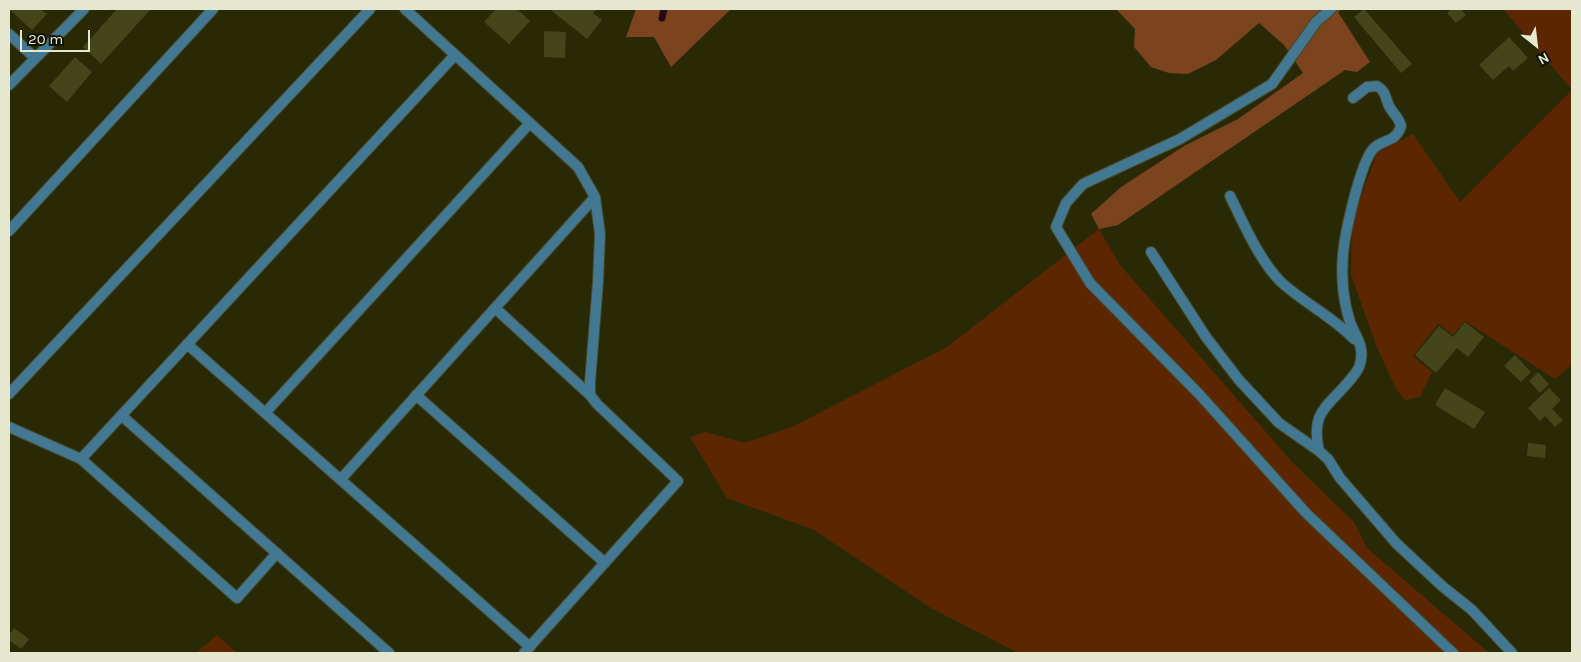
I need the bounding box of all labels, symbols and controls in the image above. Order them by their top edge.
scale bar [22,20,92,52]
north arrow [1511,20,1561,70]
text: 20 m [28,30,63,48]
text: N [1535,49,1552,68]

